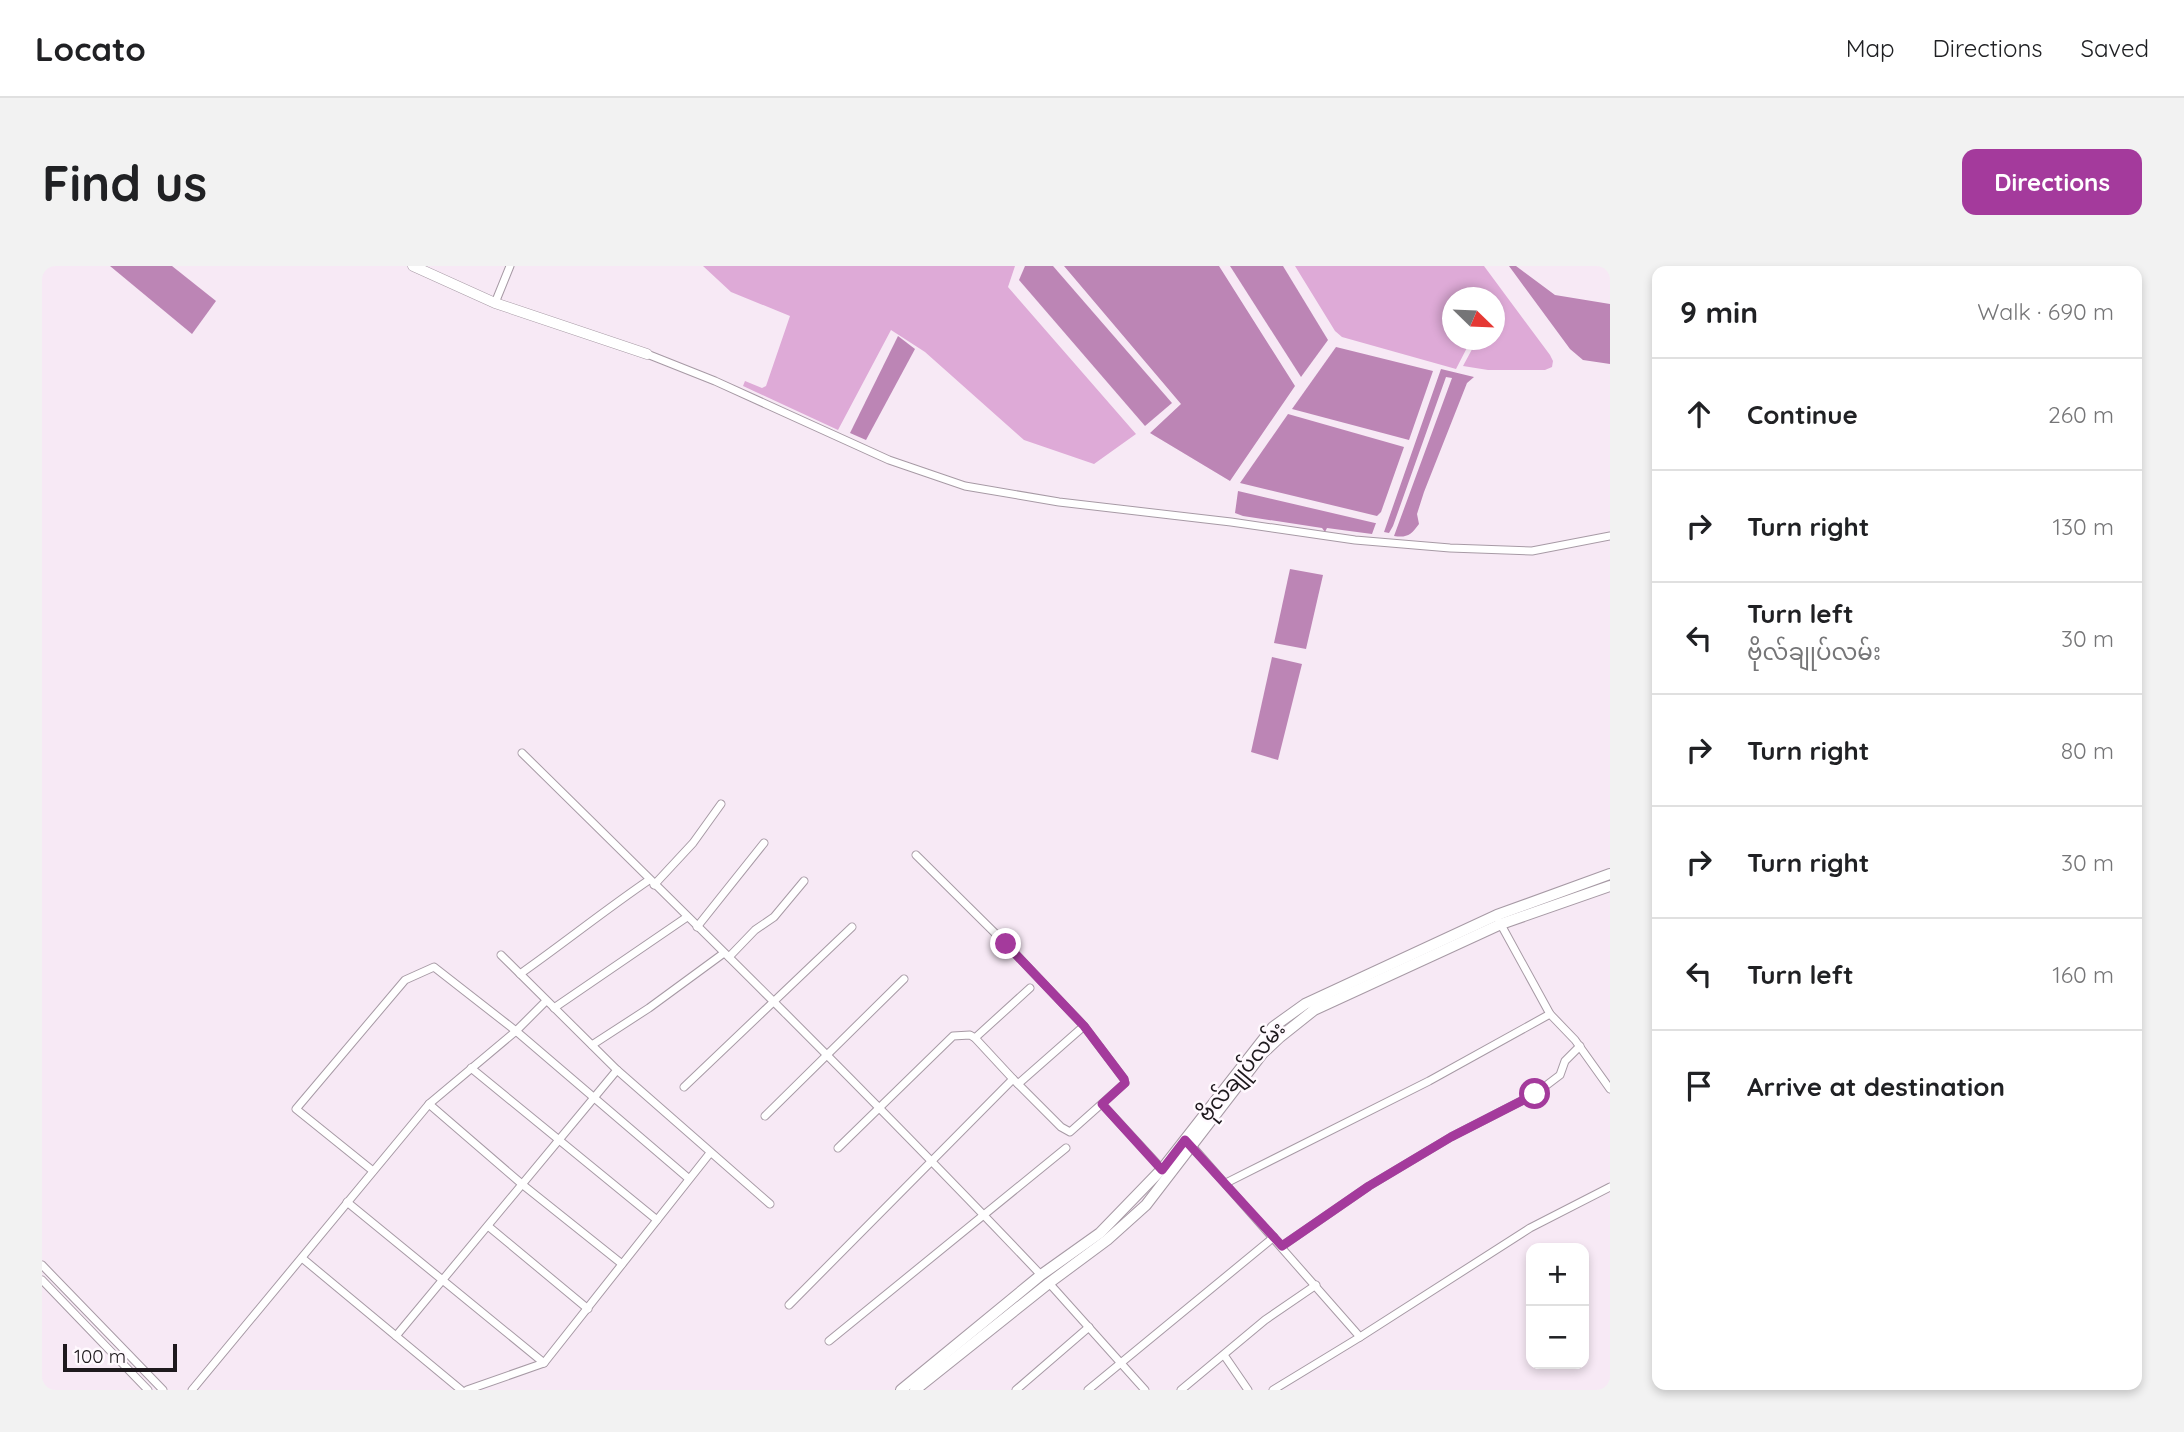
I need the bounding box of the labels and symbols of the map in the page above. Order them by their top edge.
north arrow [1442,287,1505,350]
route end [990,928,1021,959]
street label: ဗိုလ်ချုပ်လမ်း [1190,1015,1295,1130]
route start [1519,1078,1550,1109]
scale bar [63,1341,177,1373]

